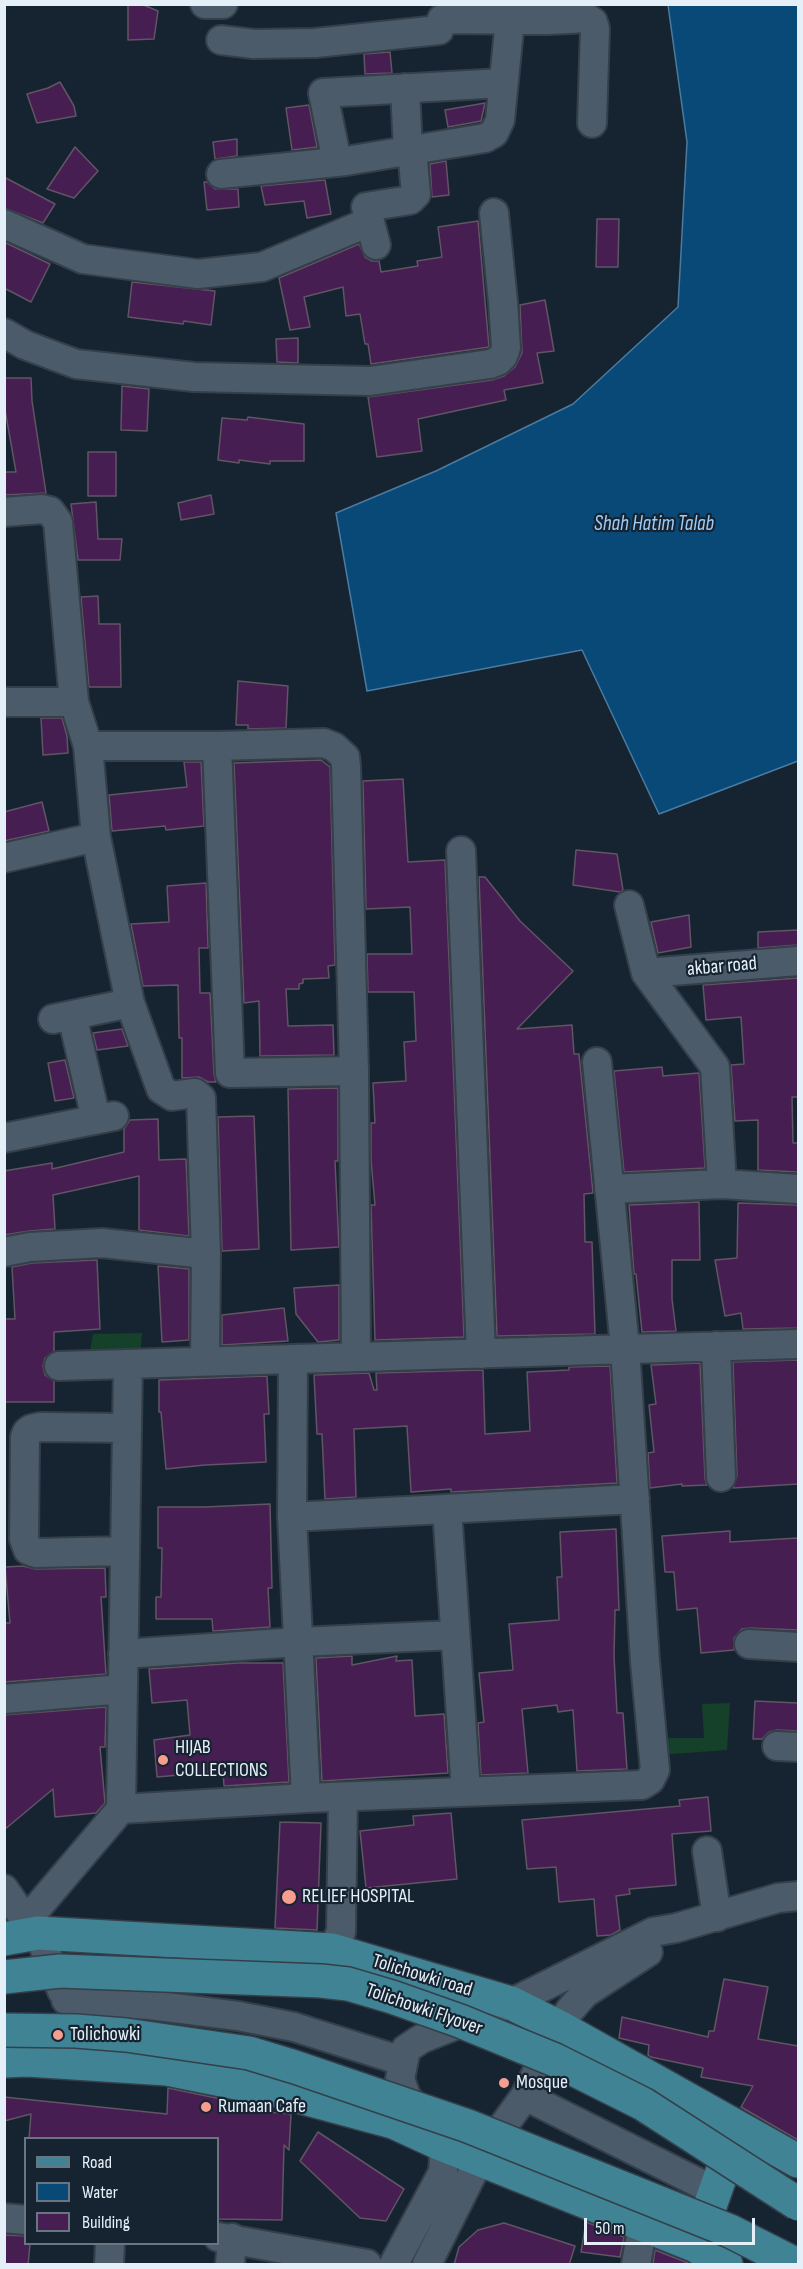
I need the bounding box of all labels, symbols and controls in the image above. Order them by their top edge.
water label: Shah Hatim Talab [594,512,714,538]
street label: akbar road [686,952,758,982]
place label: HIJAB COLLECTIONS [175,1736,268,1783]
marker: HIJAB COLLECTIONS [156,1753,170,1767]
place label: RELIEF HOSPITAL [302,1885,414,1909]
marker: RELIEF HOSPITAL [280,1888,298,1906]
street label: Tolichowki road [369,1949,475,2003]
street label: Tolichowki Flyover [362,1979,486,2041]
place label: Tolichowki [70,2023,140,2047]
marker: Tolichowki [51,2028,65,2042]
place label: Mosque [516,2071,568,2095]
marker: Mosque [497,2076,511,2090]
place label: Rumaan Cafe [218,2095,306,2119]
marker: Rumaan Cafe [199,2100,213,2114]
legend [24,2137,219,2245]
text: Road [82,2152,112,2173]
text: Water [82,2182,118,2203]
scale bar [587,2206,758,2244]
text: Building [82,2212,130,2233]
text: 50 m [595,2218,625,2239]

